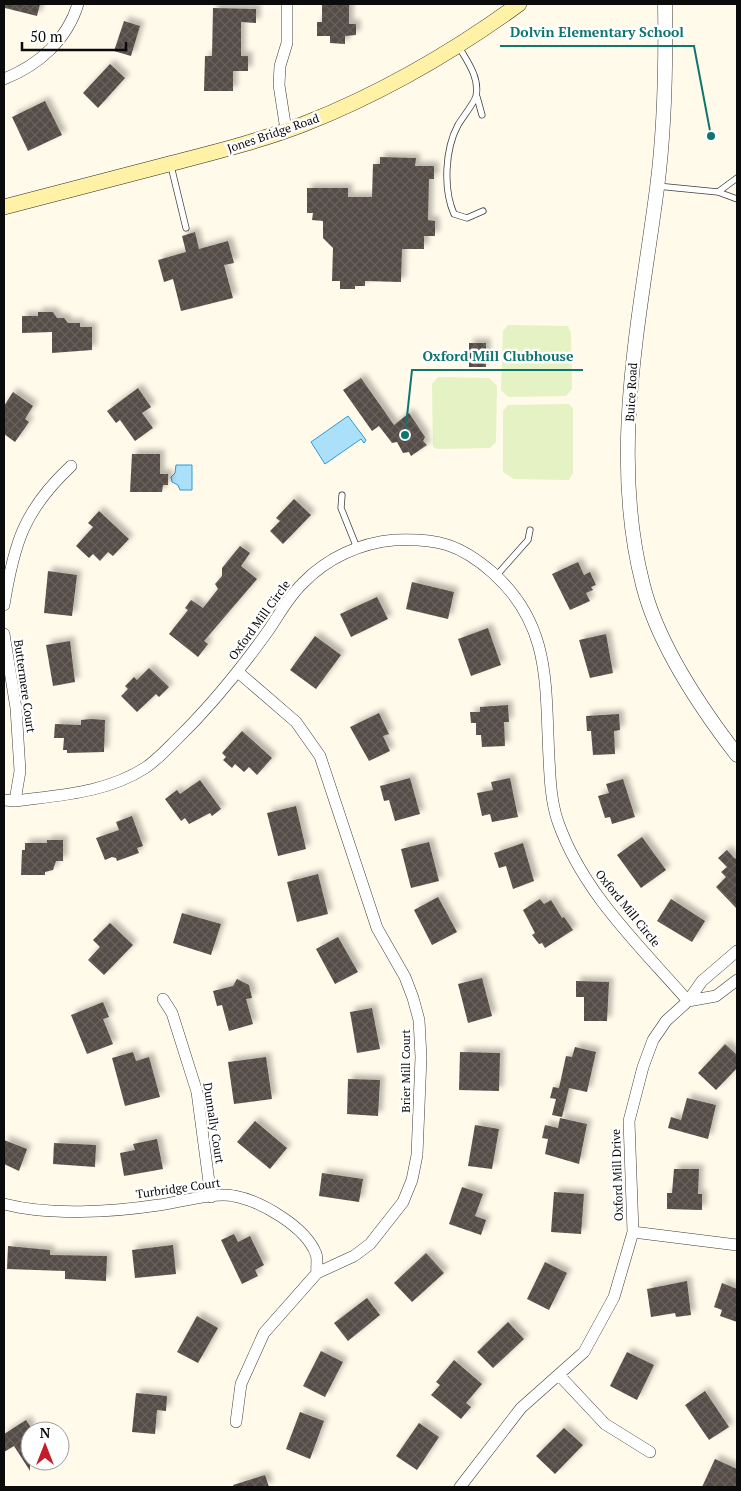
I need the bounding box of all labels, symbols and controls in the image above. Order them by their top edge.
callout: Dolvin Elementary School [500,17,694,46]
scale bar [22,20,126,52]
text: Dolvin Elementary School [510,22,684,41]
text: 50 m [30,26,63,46]
street label: Jones Bridge Road [225,110,321,156]
callout: Oxford Mill Clubhouse [412,341,583,370]
text: Oxford Mill Clubhouse [423,346,574,365]
street label: Buice Road [622,362,640,422]
street label: Oxford Mill Circle [225,577,293,663]
street label: Buttermere Court [11,639,39,734]
street label: Oxford Mill Circle [592,866,664,950]
street label: Brier Mill Court [398,1029,413,1113]
street label: Dunnally Court [200,1081,228,1165]
street label: Oxford Mill Drive [608,1129,626,1221]
street label: Turbridge Court [135,1175,222,1201]
north arrow [20,1421,70,1471]
text: N [40,1423,51,1442]

